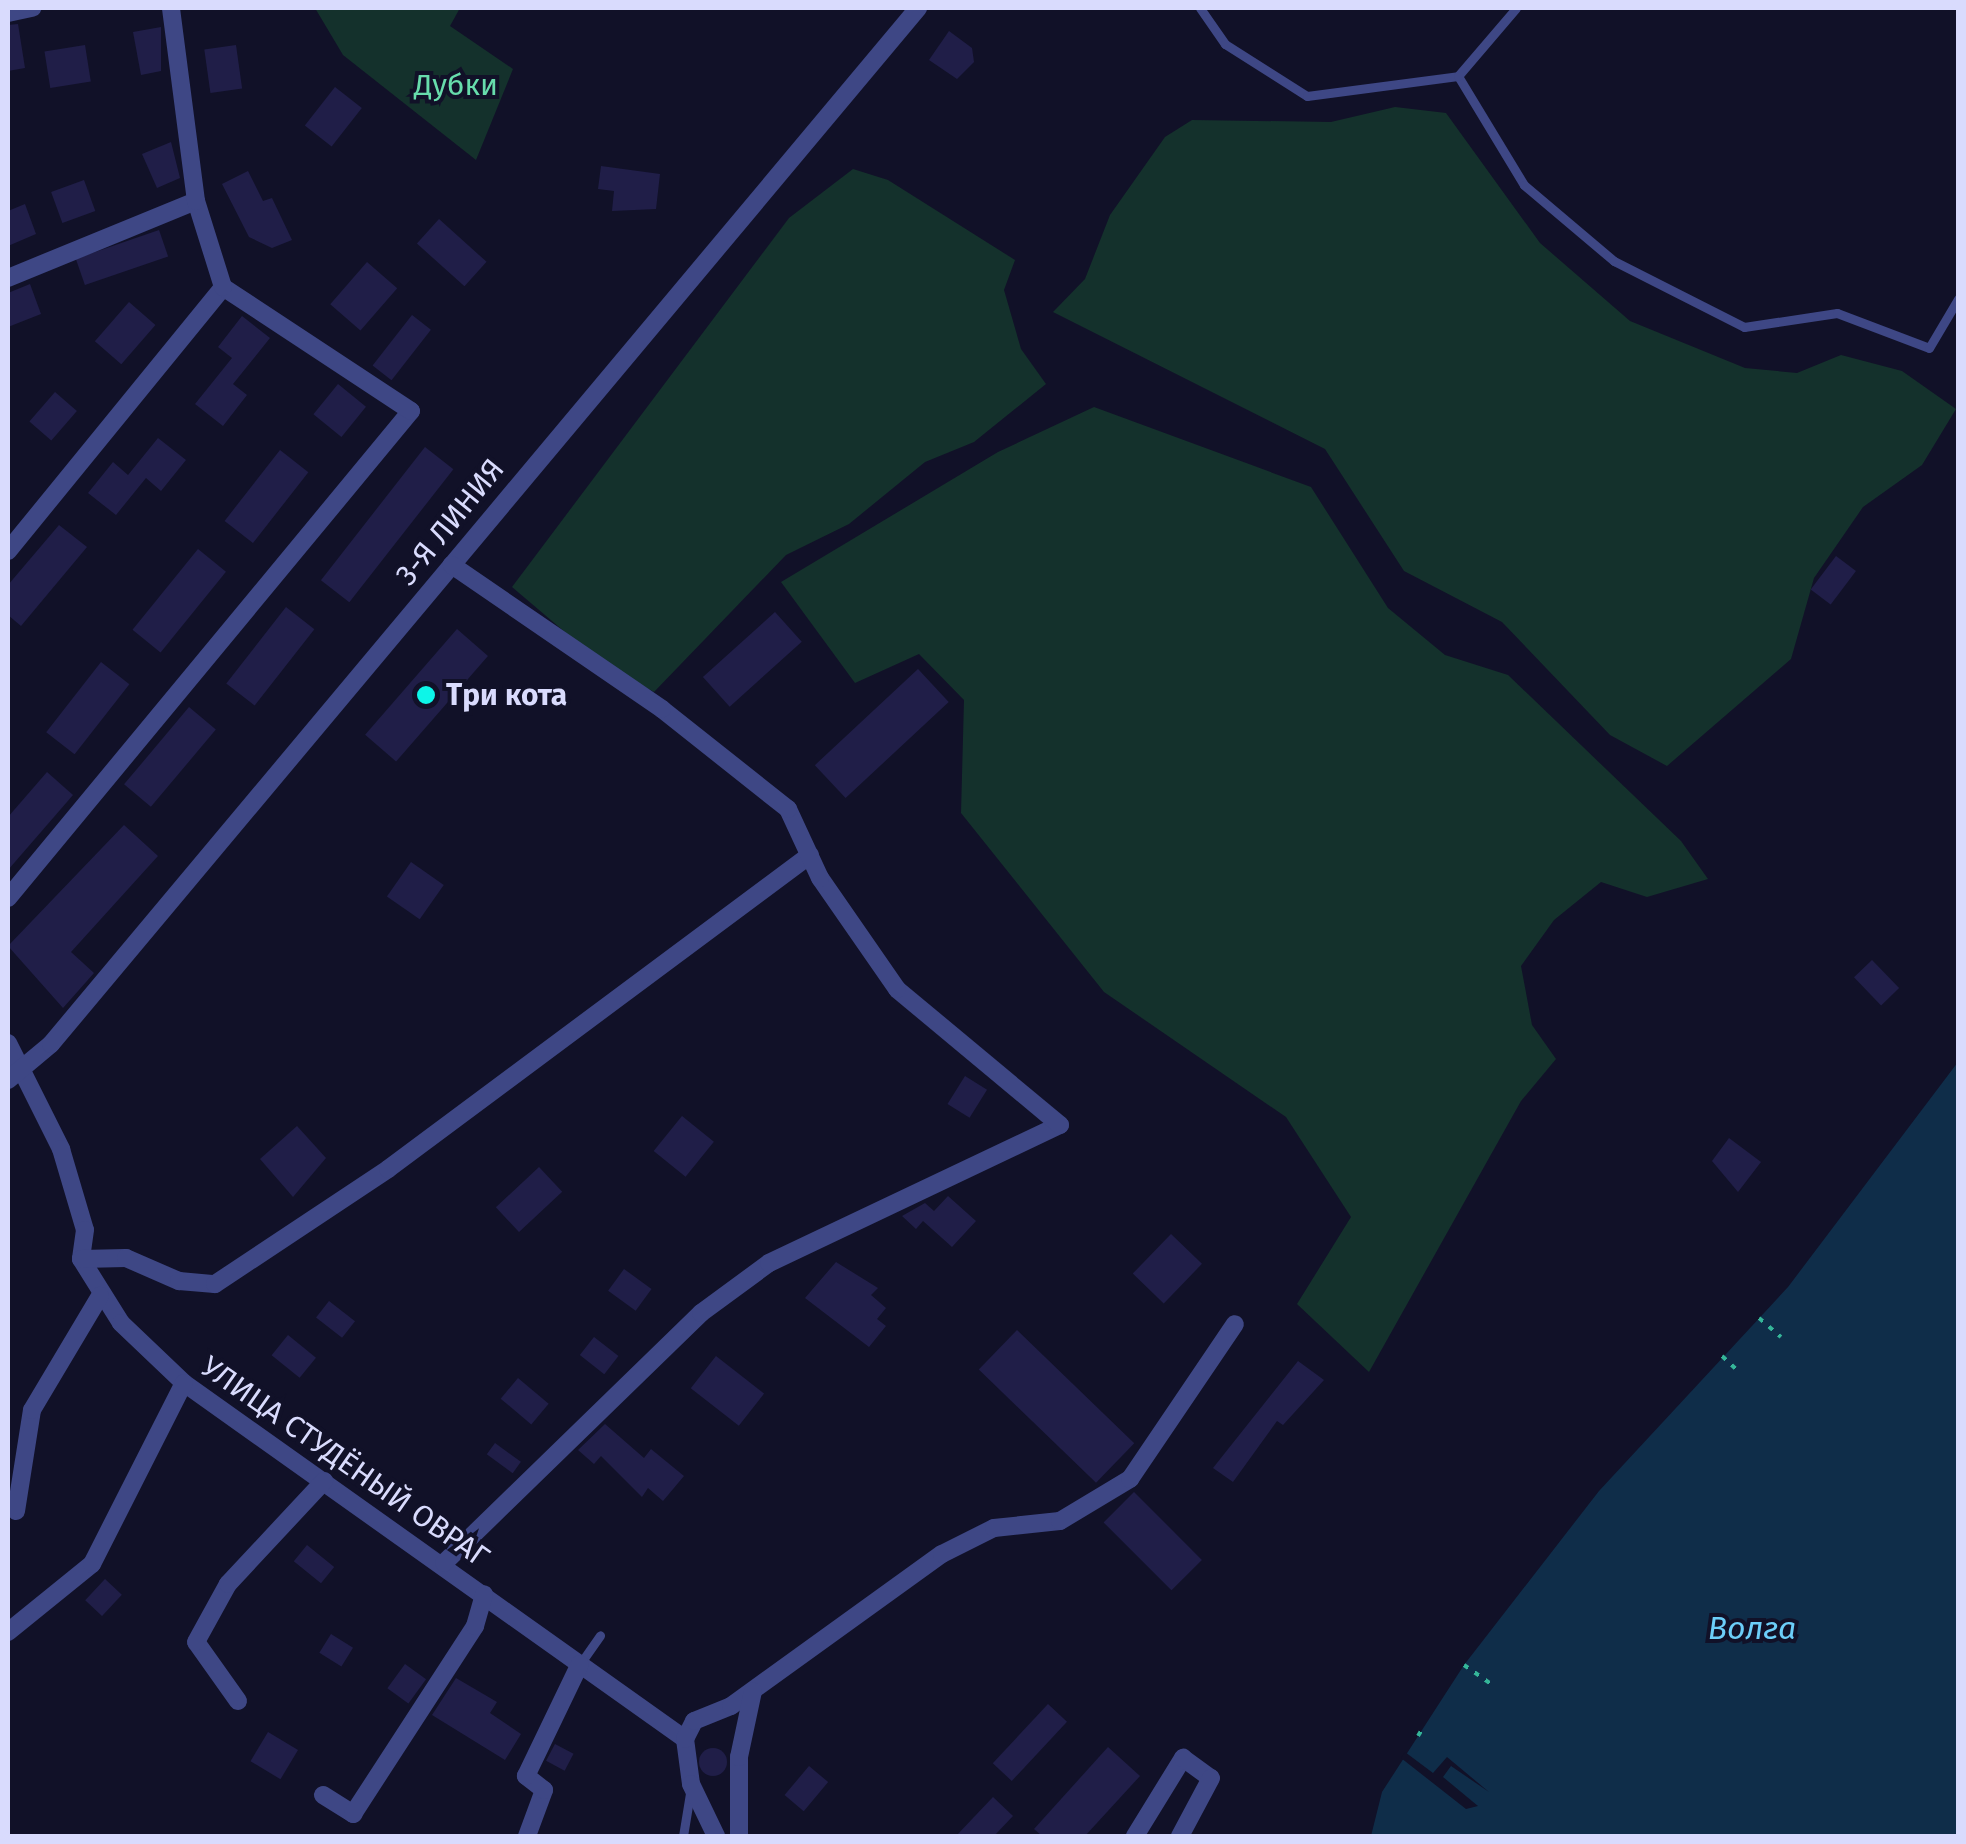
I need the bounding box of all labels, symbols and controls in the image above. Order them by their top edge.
park label: Дубки [414,67,498,103]
street label: 3-Я ЛИНИЯ [388,452,512,592]
place label: Три кота [446,677,567,713]
marker: Три кота [415,684,437,706]
street label: УЛИЦА СТУДЁНЫЙ ОВРАГ [194,1349,496,1575]
water label: Волга [1708,1609,1796,1647]

